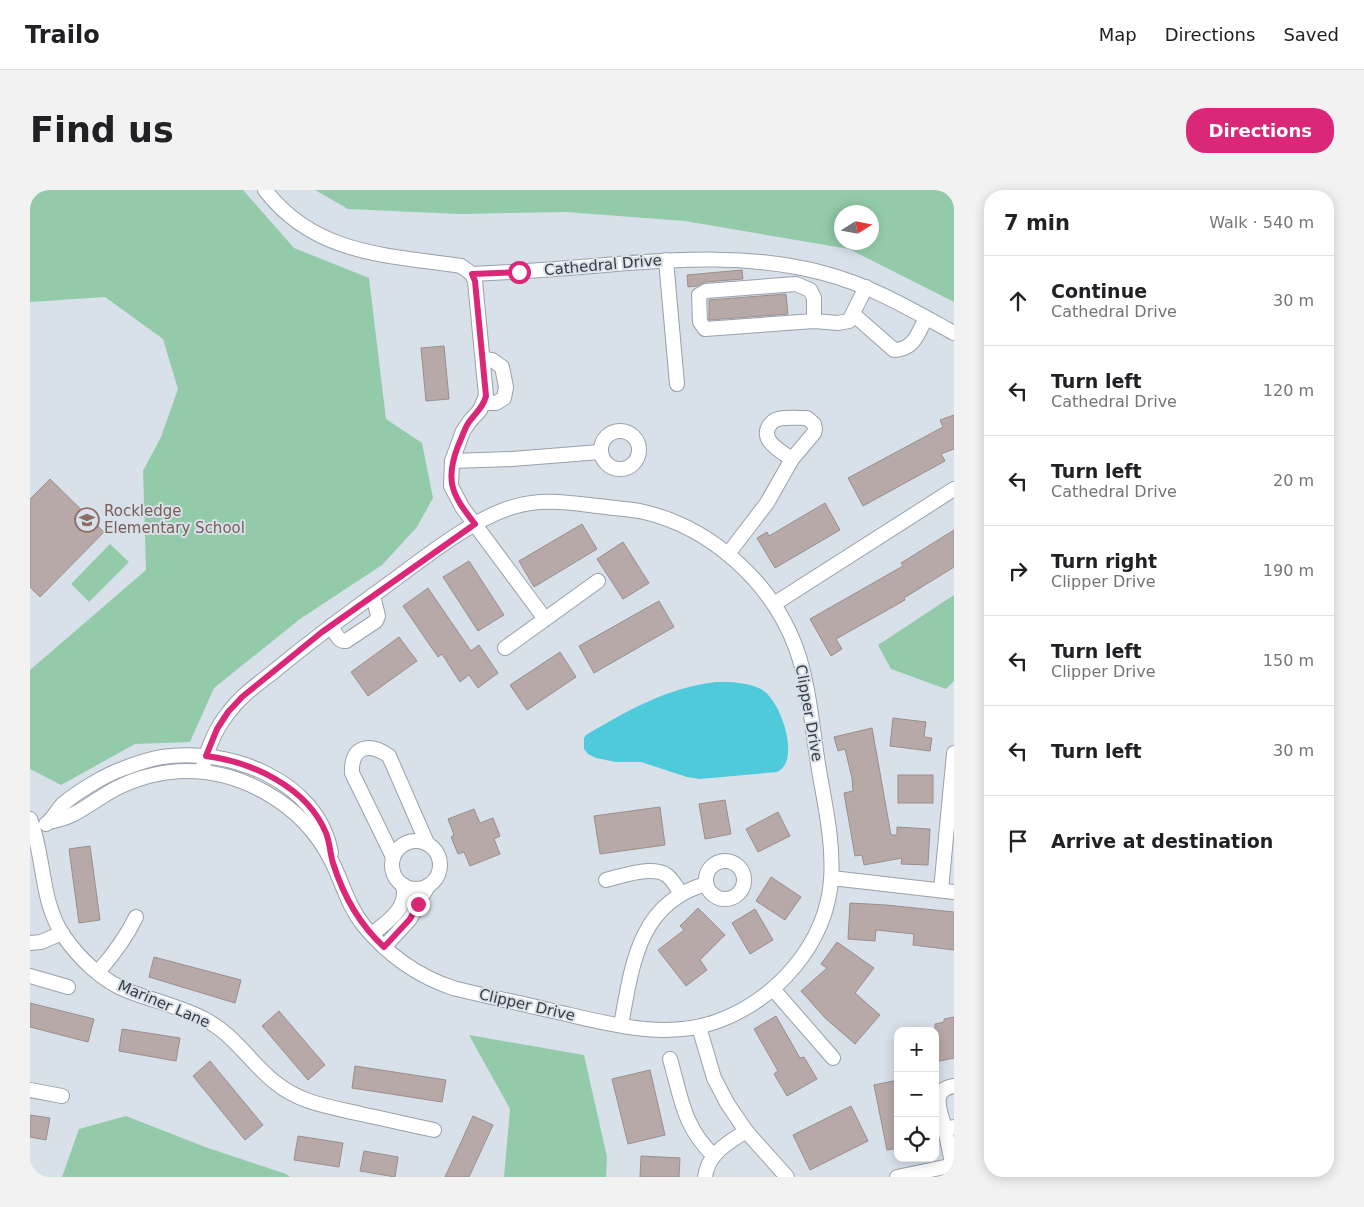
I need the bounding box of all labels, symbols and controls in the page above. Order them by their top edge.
text: Trailo [25,21,100,49]
text: Map [1099,24,1137,45]
text: Directions [1165,24,1255,45]
text: Saved [1283,24,1339,45]
button: Directions [1186,108,1334,153]
text: Find us [30,110,174,150]
north arrow [834,205,879,250]
text: 7 min [1004,211,1070,235]
text: Walk · 540 m [1209,213,1314,232]
street label: Cathedral Drive [543,251,663,279]
route start [508,261,531,284]
text: Continue [1051,280,1147,302]
icon: ahead [1004,287,1032,315]
text: 30 m [1273,291,1314,310]
text: Cathedral Drive [1051,302,1177,321]
text: Turn left [1051,370,1142,392]
icon: left [1004,377,1032,405]
text: 120 m [1263,381,1314,400]
text: Cathedral Drive [1051,392,1177,411]
text: Turn left [1051,460,1142,482]
icon: left [1004,467,1032,495]
text: 20 m [1273,471,1314,490]
text: Cathedral Drive [1051,482,1177,501]
place label: Rockledge Elementary School [104,502,245,537]
school or university icon: Rockledge Elementary School [74,507,100,533]
text: Turn right [1051,550,1157,572]
icon: right [1004,557,1032,585]
text: 190 m [1263,561,1314,580]
text: Clipper Drive [1051,572,1156,591]
text: Turn left [1051,640,1142,662]
icon: left [1004,647,1032,675]
text: 150 m [1263,651,1314,670]
text: Clipper Drive [1051,662,1156,681]
street label: Clipper Drive [792,663,826,763]
icon: left [1004,737,1032,765]
text: Turn left [1051,740,1142,762]
text: 30 m [1273,741,1314,760]
icon: arrive [1004,827,1032,855]
text: Arrive at destination [1051,830,1273,852]
route end [407,893,430,916]
street label: Mariner Lane [115,976,213,1032]
street label: Clipper Drive [477,985,577,1025]
map controls [894,1027,939,1162]
button: + [894,1027,939,1072]
button: − [894,1072,939,1117]
button: locate [894,1117,939,1162]

